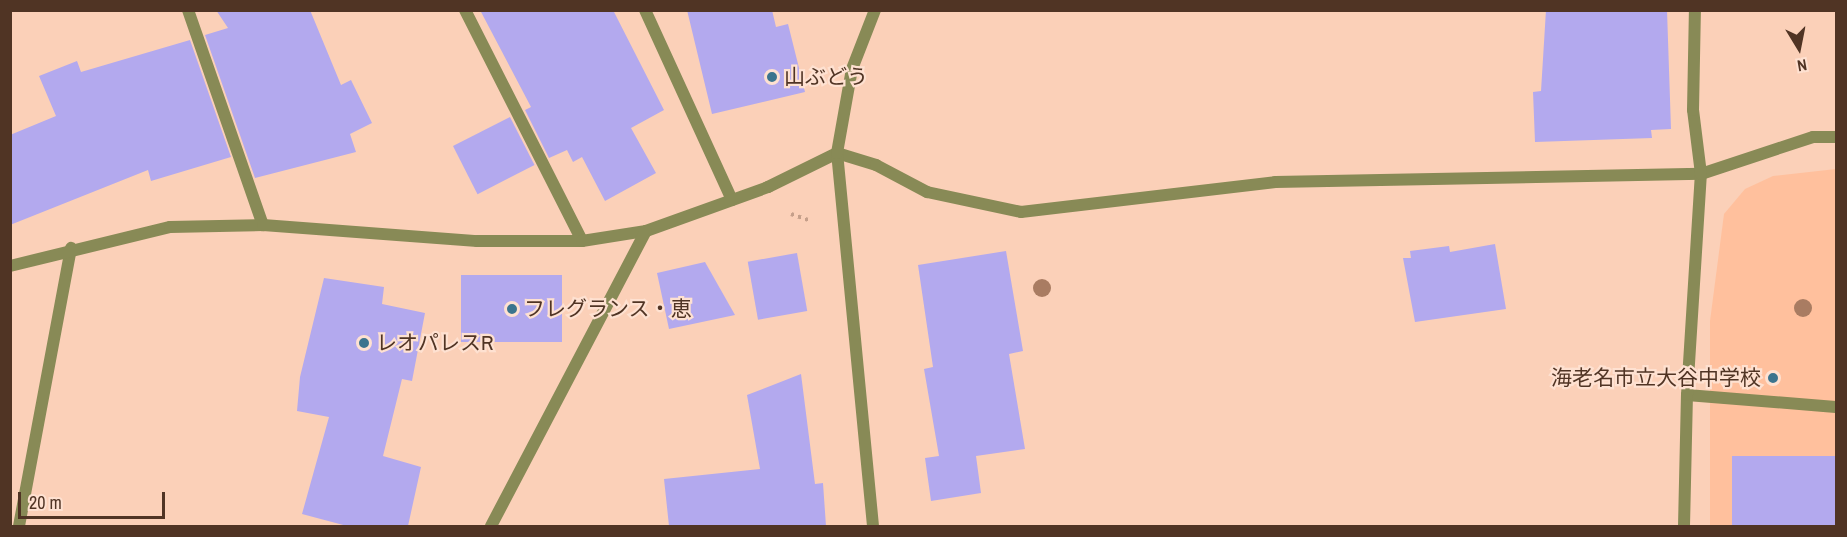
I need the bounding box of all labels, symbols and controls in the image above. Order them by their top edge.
north arrow [1769,18,1829,78]
text: N [1796,54,1809,77]
place label: 山ぶどう [784,64,868,90]
marker: 山ぶどう [765,70,779,84]
place label: フレグランス・恵 [524,296,692,322]
marker: フレグランス・恵 [505,302,519,316]
place label: レオパレスR [376,330,493,356]
marker: レオパレスR [357,336,371,350]
place label: 海老名市立大谷中学校 [1551,365,1761,391]
marker: 海老名市立大谷中学校 [1766,371,1780,385]
scale bar [21,480,168,518]
text: 20 m [29,490,62,515]

